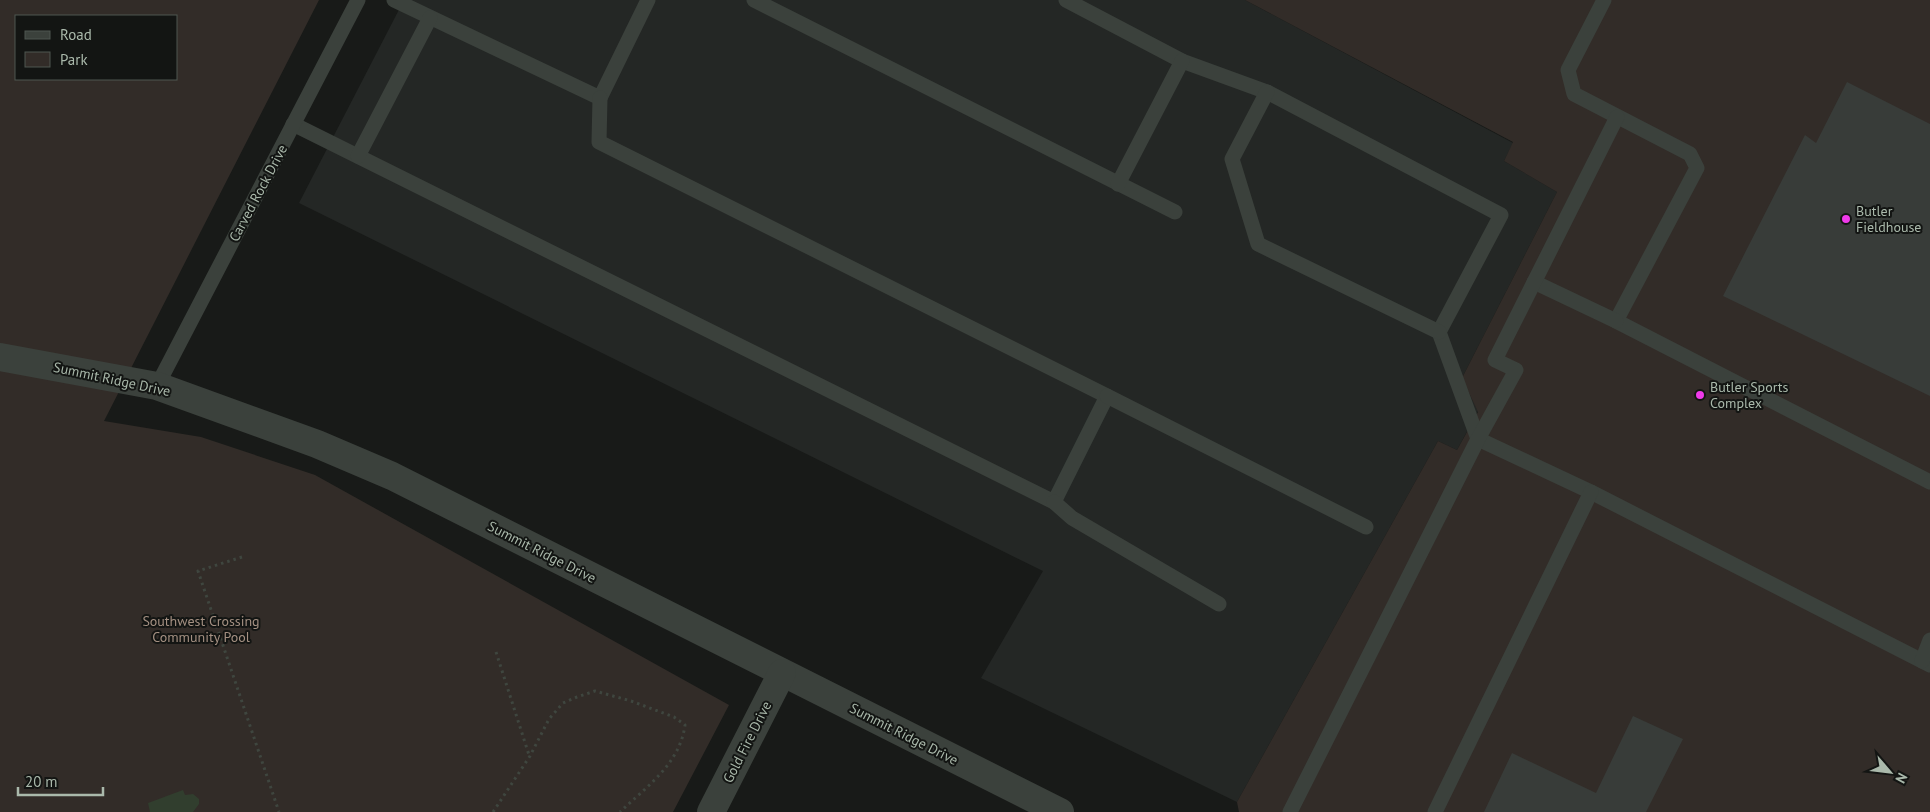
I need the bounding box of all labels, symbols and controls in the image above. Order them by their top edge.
legend [15,15,178,80]
text: Road [60,25,92,44]
text: Park [60,50,88,69]
street label: Carved Rock Drive [225,141,291,245]
place label: Butler Fieldhouse [1856,202,1921,236]
marker: Butler Fieldhouse [1840,213,1852,225]
street label: Summit Ridge Drive [52,358,172,400]
place label: Butler Sports Complex [1710,378,1789,412]
marker: Butler Sports Complex [1694,389,1706,401]
street label: Summit Ridge Drive [485,517,599,587]
park label: Southwest Crossing Community Pool [142,612,260,646]
street label: Gold Fire Drive [719,698,775,786]
street label: Summit Ridge Drive [847,699,961,769]
north arrow [1865,747,1915,797]
scale bar [18,764,102,796]
text: N [1891,770,1912,786]
text: 20 m [25,772,58,791]

